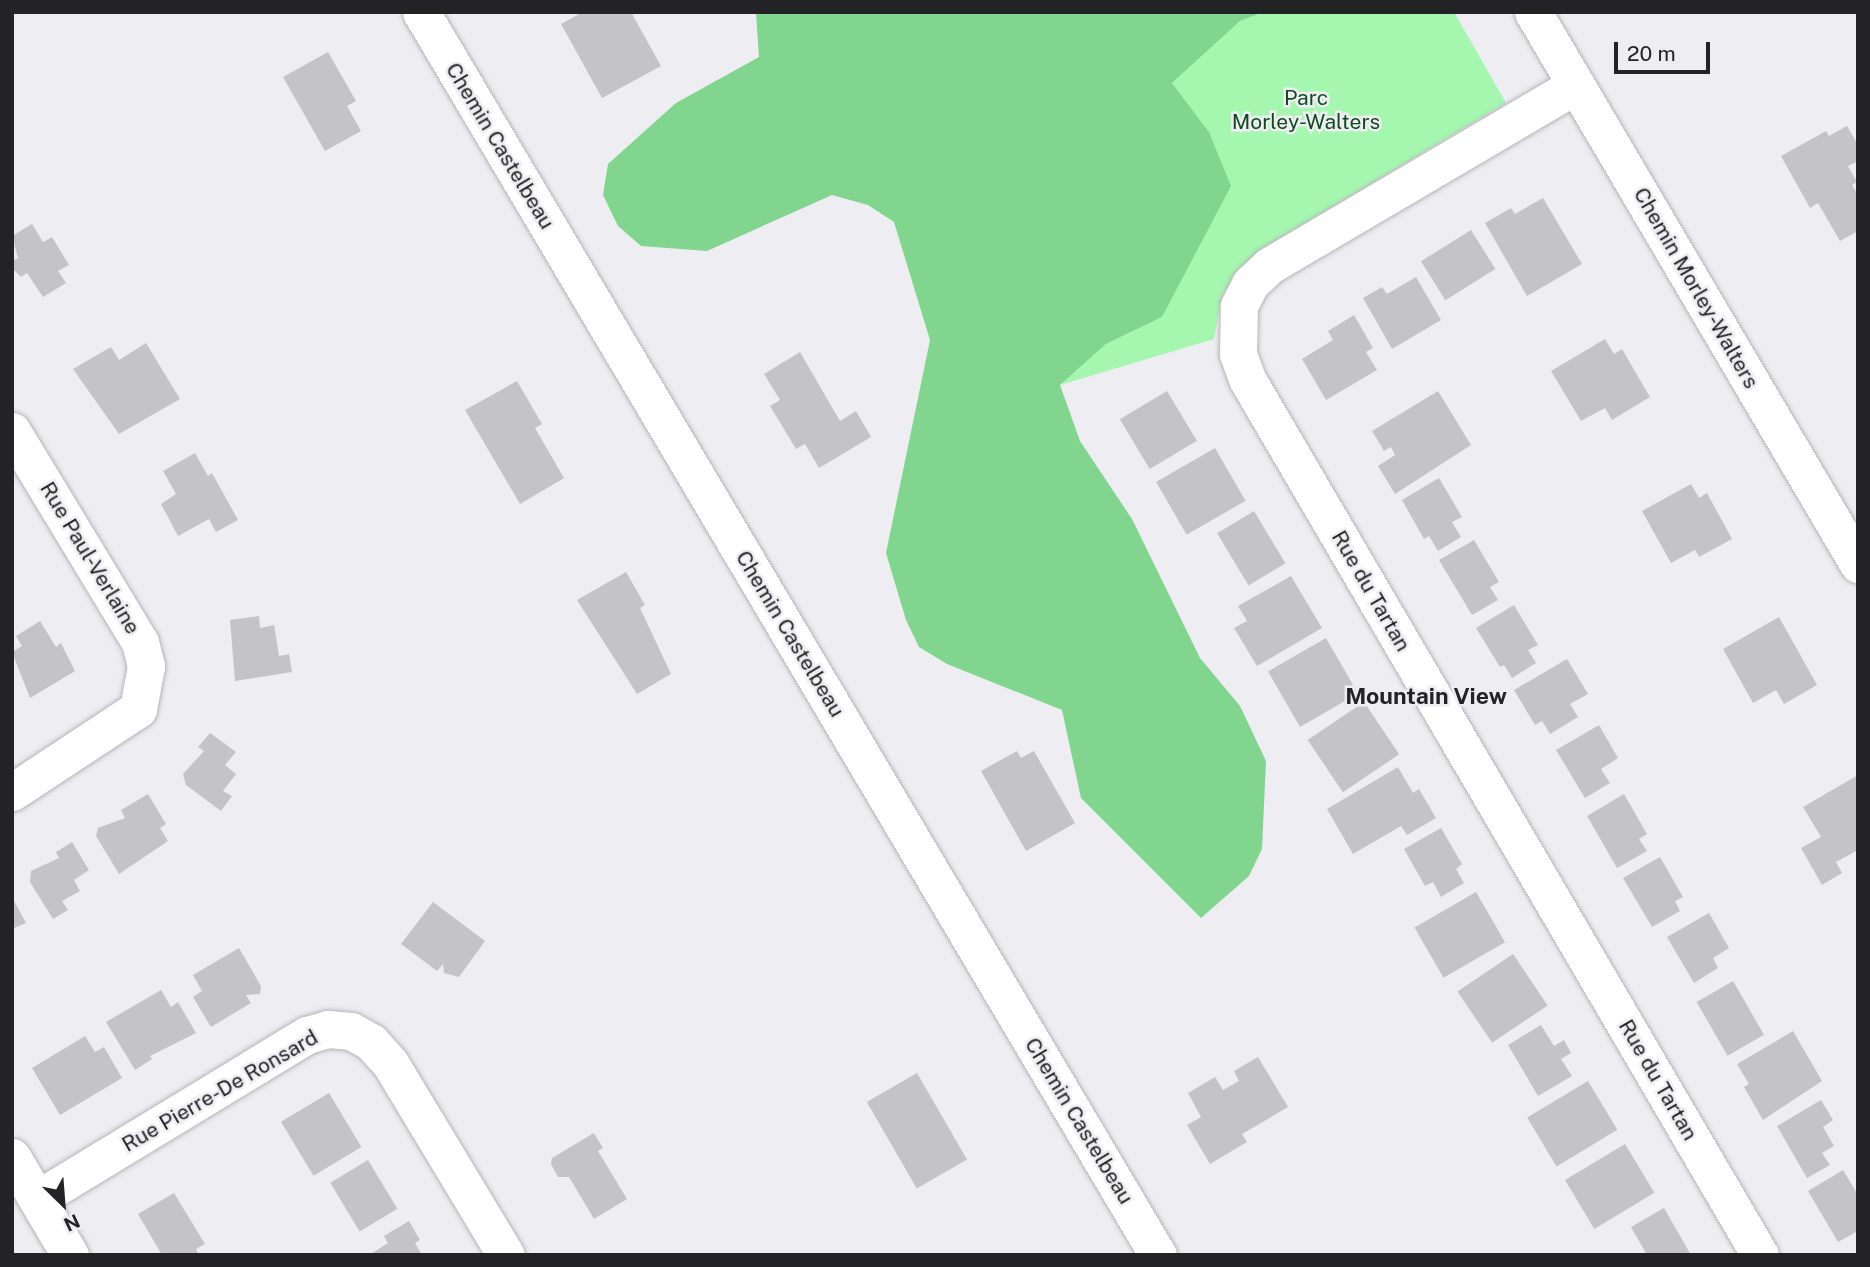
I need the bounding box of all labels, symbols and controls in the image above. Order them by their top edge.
scale bar [1618,28,1714,72]
text: 20 m [1627,41,1676,66]
street label: Chemin Castelbeau [440,58,560,234]
park label: Parc Morley-Walters [1232,85,1380,135]
street label: Chemin Morley-Walters [1628,183,1764,393]
street label: Rue Paul-Verlaine [35,477,145,639]
street label: Rue du Tartan [1326,526,1416,656]
street label: Chemin Castelbeau [730,546,850,722]
district label: Mountain View [1345,682,1507,710]
street label: Rue du Tartan [1613,1015,1703,1145]
street label: Rue Pierre-De Ronsard [118,1025,322,1157]
street label: Chemin Castelbeau [1019,1033,1139,1209]
north arrow [28,1169,98,1239]
text: N [60,1210,83,1236]

